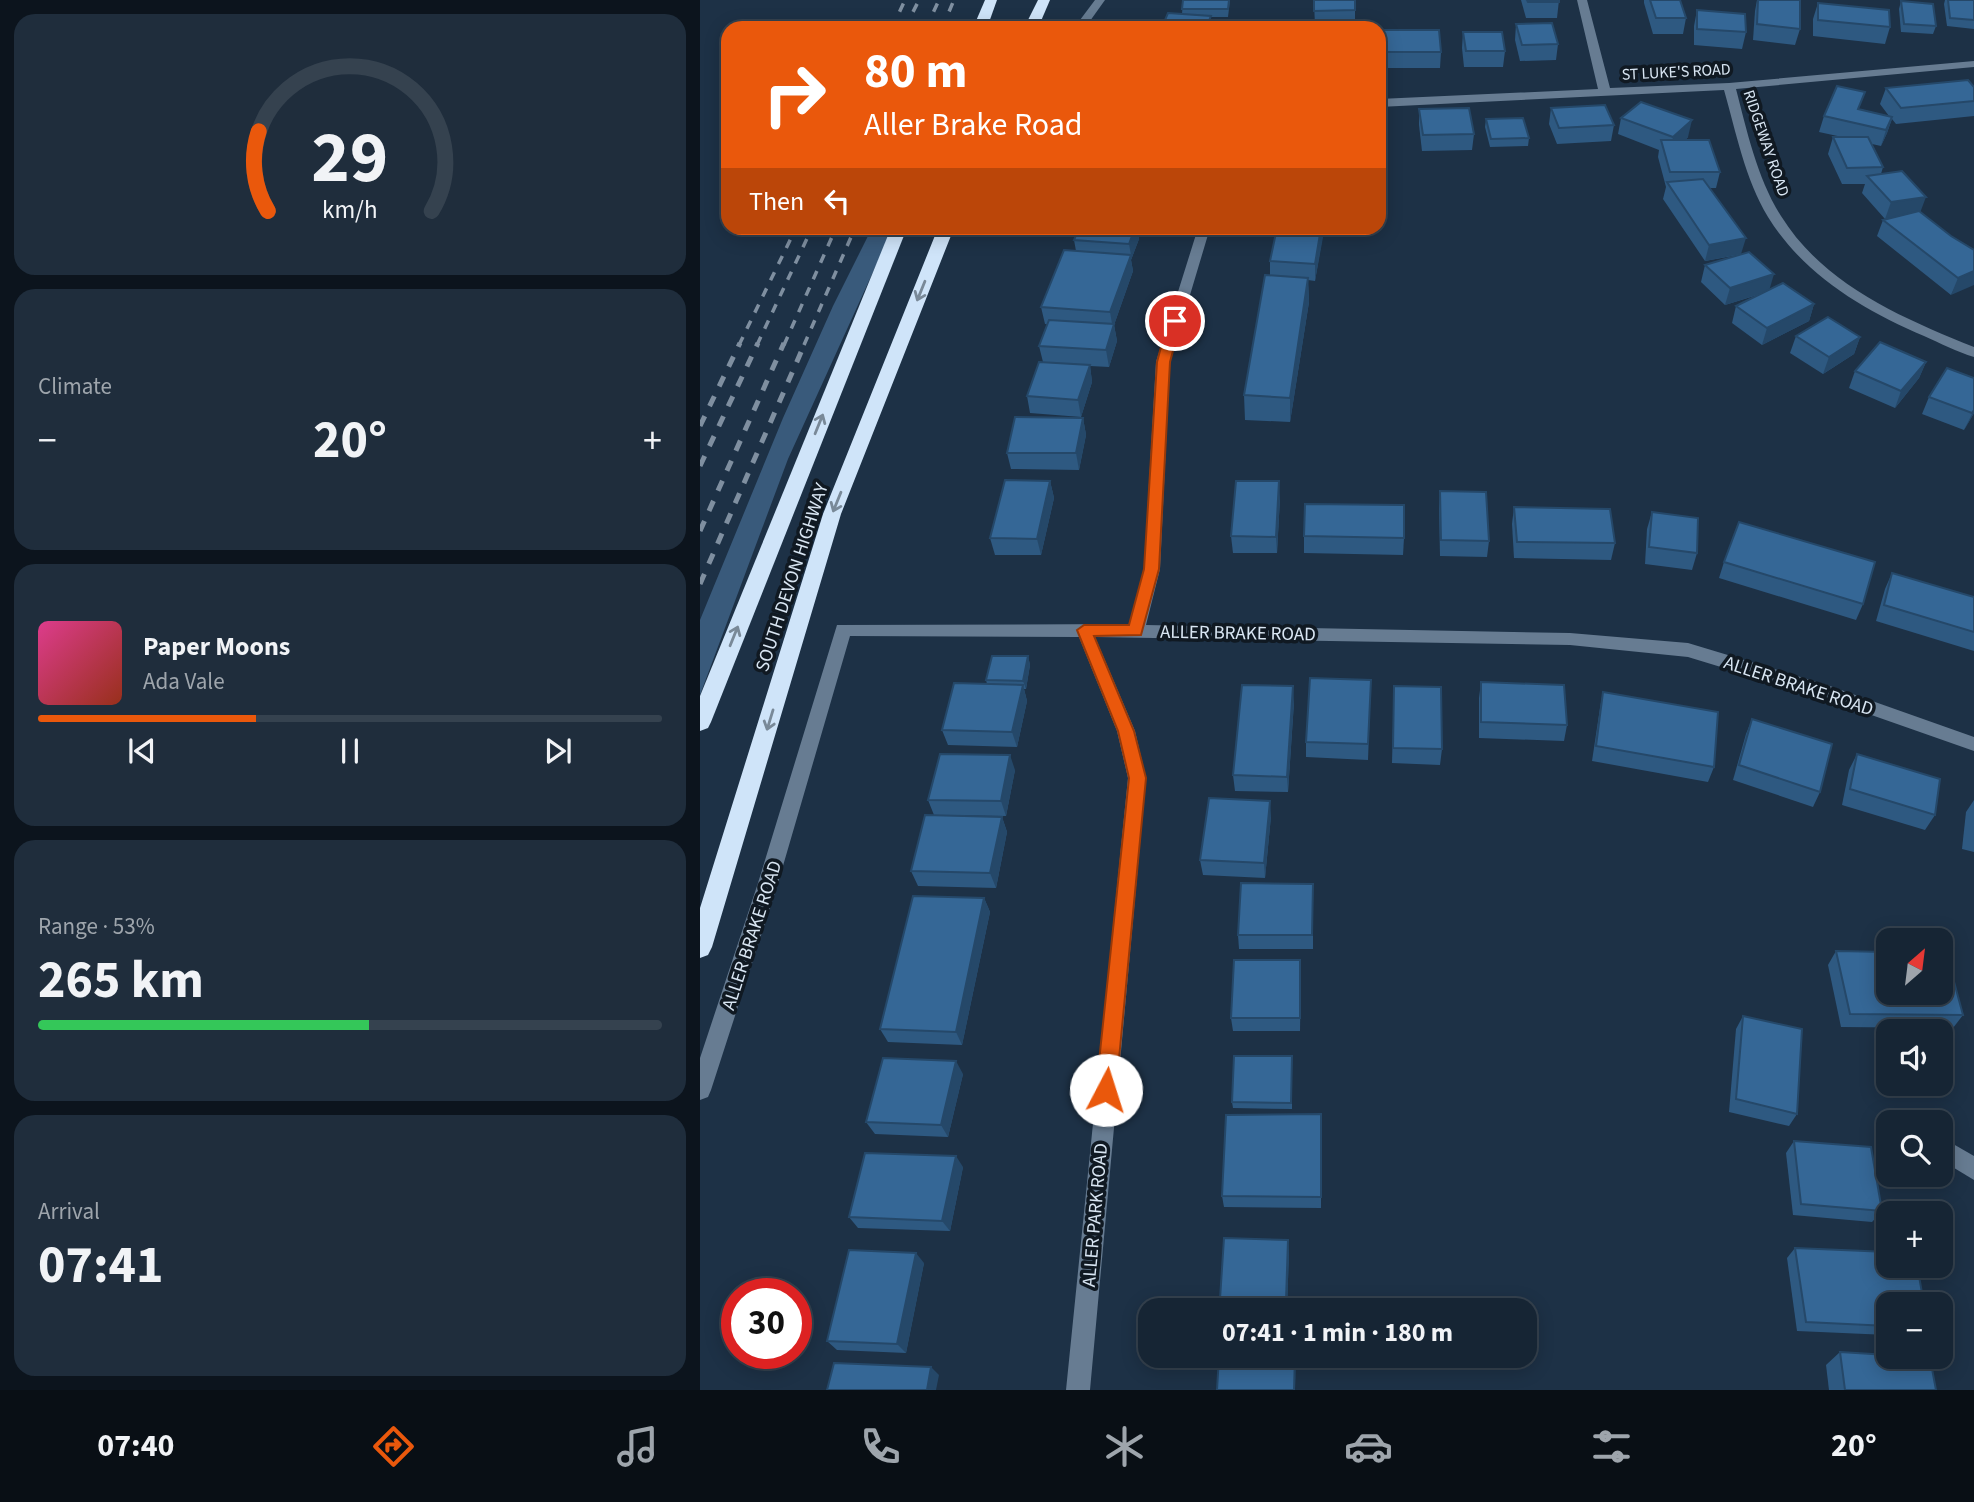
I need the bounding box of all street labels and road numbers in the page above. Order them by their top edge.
street label: ST LUKE'S ROAD [1621,58,1731,86]
street label: RIDGEWAY ROAD [1738,87,1795,200]
street label: SOUTH DEVON HIGHWAY [749,479,836,675]
street label: ALLER BRAKE ROAD [1160,619,1316,648]
street label: ALLER BRAKE ROAD [1720,650,1877,723]
street label: ALLER BRAKE ROAD [716,857,789,1014]
street label: ALLER PARK ROAD [1076,1142,1115,1288]

